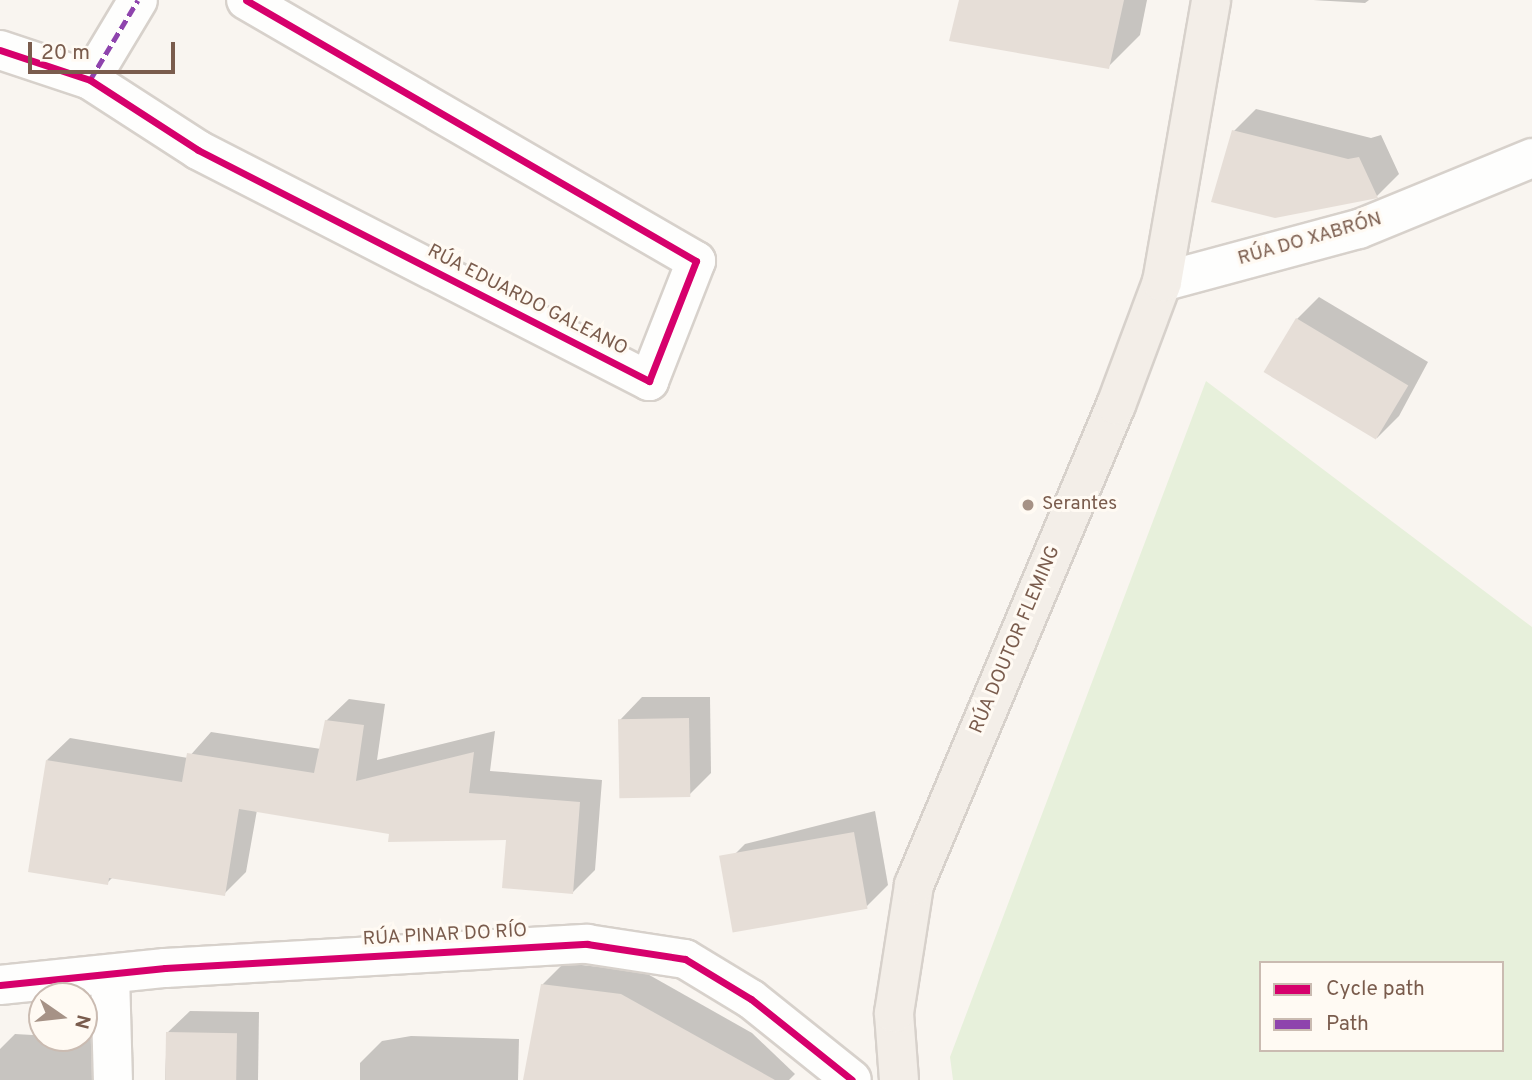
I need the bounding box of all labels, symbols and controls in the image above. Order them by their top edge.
scale bar [32,28,178,72]
text: 20 m [41,40,90,67]
street label: RÚA DO XABRÓN [1235,208,1385,272]
street label: RÚA EDUARDO GALEANO [423,240,631,362]
place label: Serantes [1042,494,1117,516]
marker: Serantes [1020,497,1036,513]
street label: RÚA DOUTOR FLEMING [966,542,1066,738]
street label: RÚA PINAR DO RÍO [362,920,528,952]
legend [1259,961,1504,1052]
text: Cycle path [1326,976,1425,1003]
north arrow [28,982,98,1052]
text: Path [1326,1011,1369,1038]
text: N [68,1012,95,1031]

